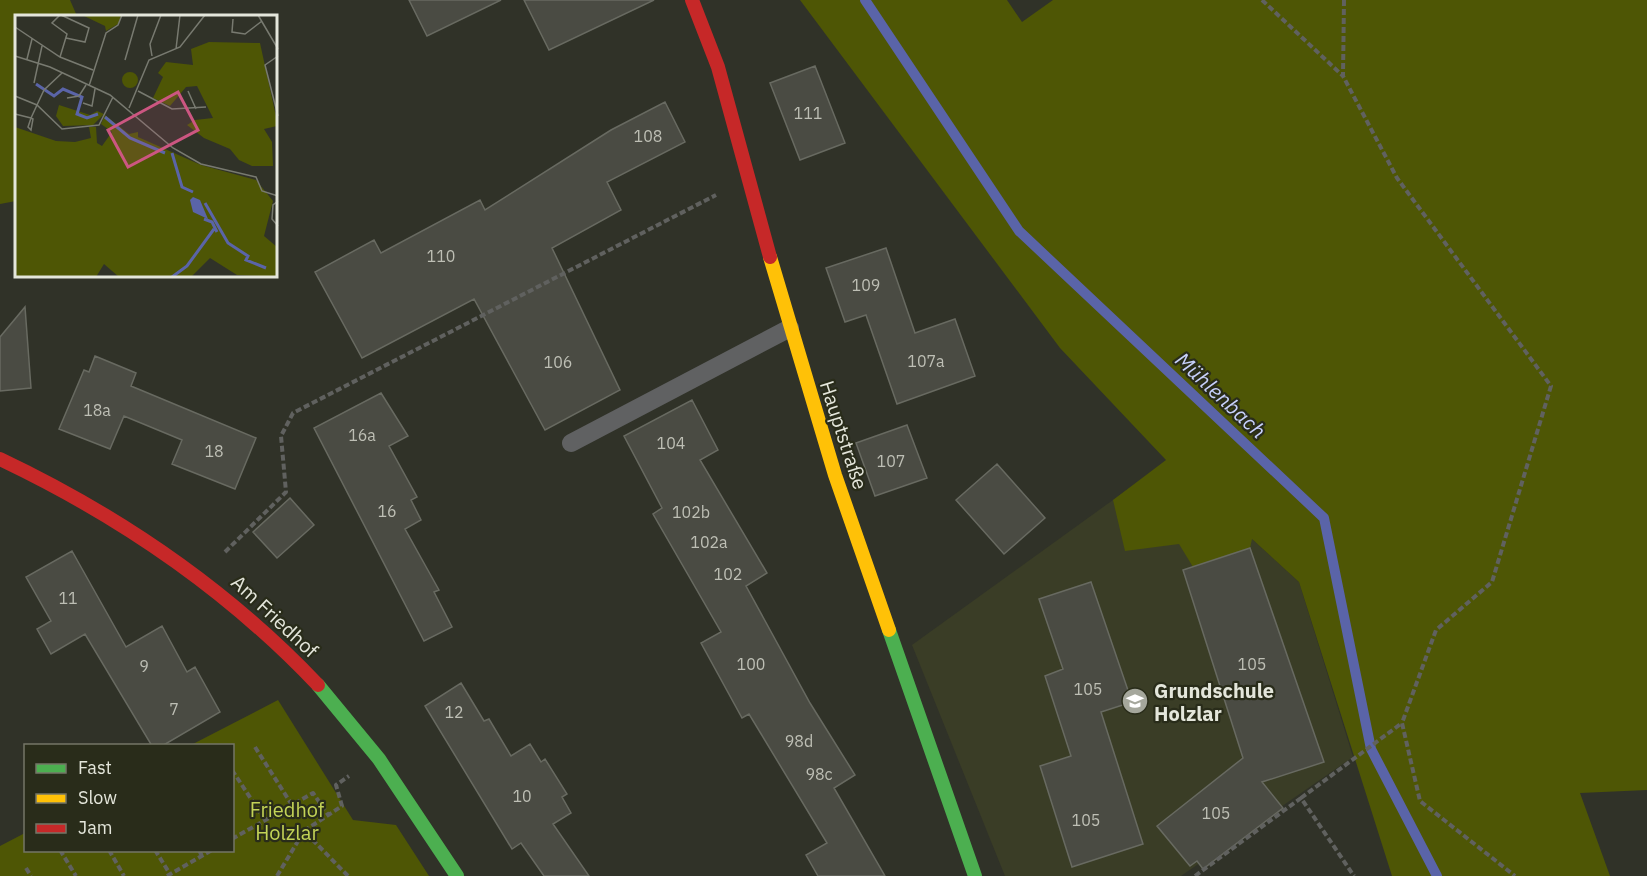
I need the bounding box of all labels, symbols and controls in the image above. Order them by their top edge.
inset map [15,15,278,278]
house number: 111 [794,103,822,123]
house number: 108 [634,126,662,146]
house number: 110 [427,246,455,266]
house number: 109 [852,275,880,295]
water label: Mühlenbach [1170,346,1272,444]
house number: 107a [907,351,945,371]
house number: 106 [544,352,572,372]
street label: Hauptstraße [814,377,874,493]
house number: 18a [83,400,111,420]
house number: 16a [348,425,376,445]
house number: 104 [657,433,685,453]
house number: 18 [204,441,224,461]
house number: 107 [877,451,905,471]
house number: 16 [377,501,397,521]
house number: 102b [672,502,710,522]
house number: 102a [690,532,728,552]
house number: 102 [714,564,742,584]
street label: Am Friedhof [226,569,325,664]
house number: 11 [58,588,78,608]
house number: 100 [737,654,765,674]
house number: 105 [1238,654,1266,674]
house number: 9 [139,656,149,676]
place label: Grundschule Holzlar [1154,677,1274,727]
house number: 105 [1074,679,1102,699]
school or university icon: Grundschule Holzlar [1120,686,1150,716]
house number: 7 [169,699,179,719]
house number: 12 [444,702,464,722]
house number: 98d [785,731,813,751]
legend [24,744,234,852]
text: Fast [78,756,112,779]
house number: 98c [805,764,833,784]
text: Slow [78,786,117,809]
house number: 10 [512,786,532,806]
park label: Friedhof Holzlar [250,796,325,846]
house number: 105 [1202,803,1230,823]
house number: 105 [1072,810,1100,830]
text: Jam [78,816,113,839]

